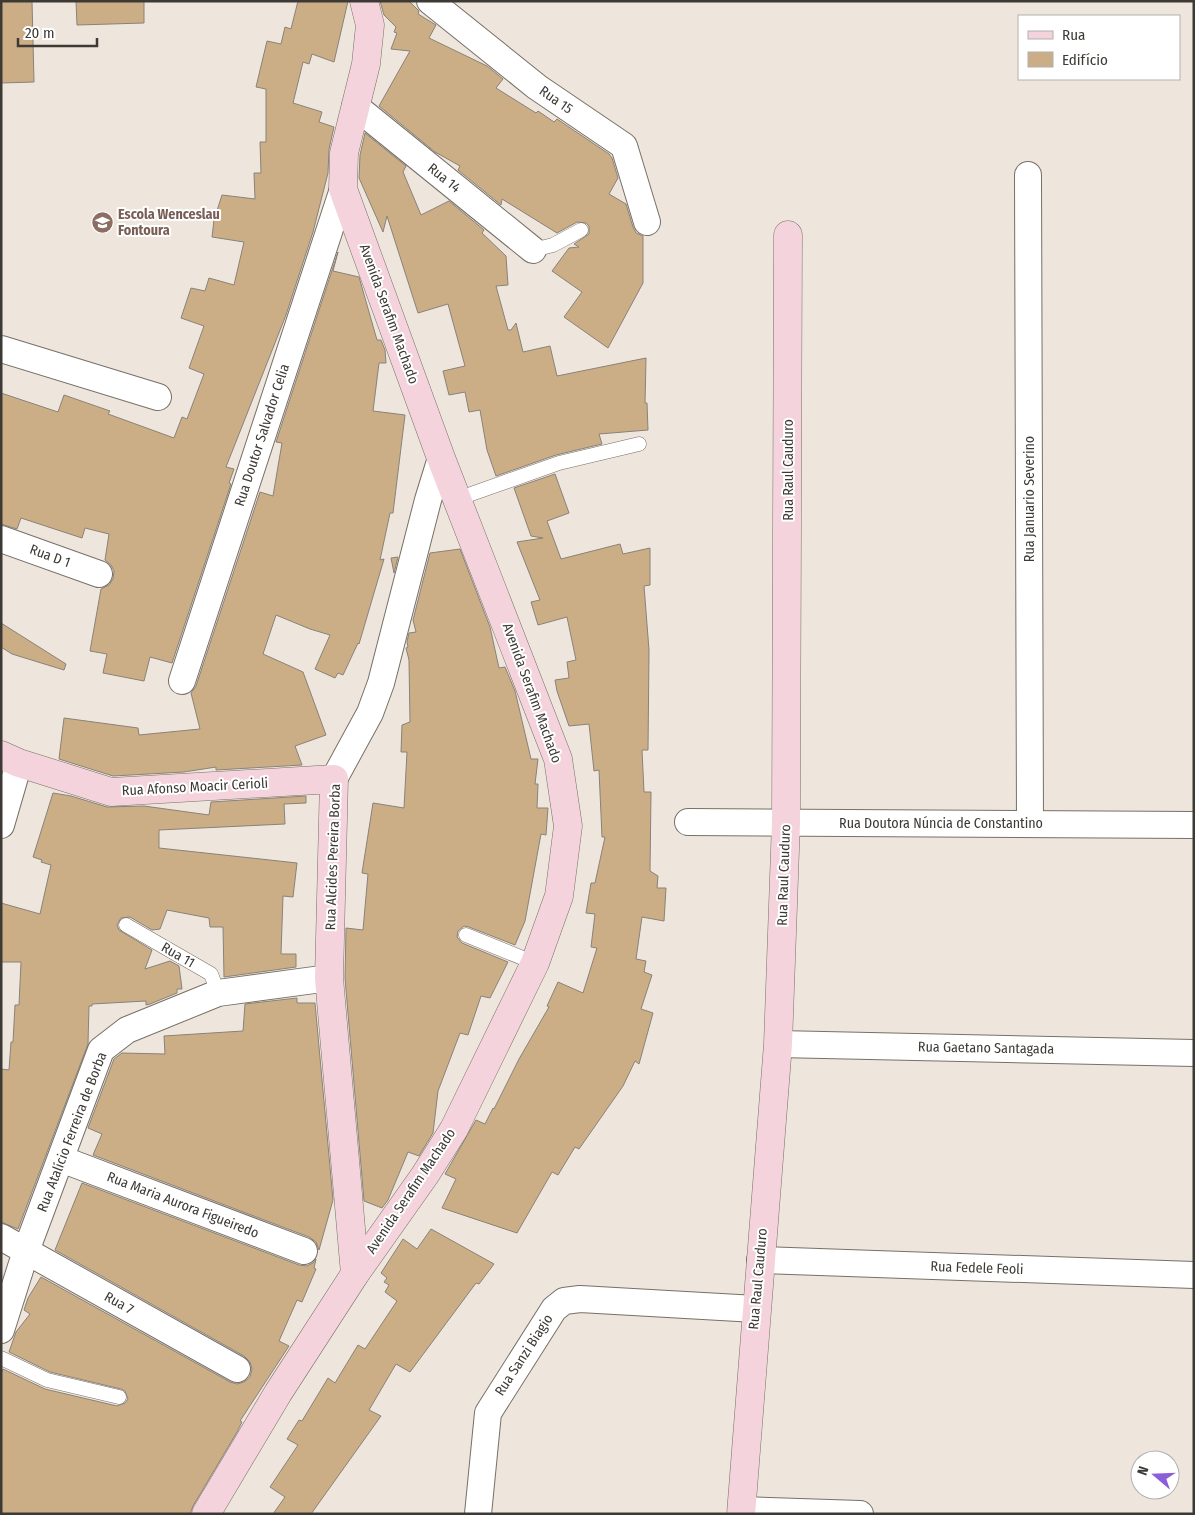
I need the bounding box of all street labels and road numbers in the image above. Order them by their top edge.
street label: Rua 15 [536,82,576,118]
street label: Rua 14 [424,160,464,196]
street label: Avenida Serafim Machado [356,242,422,386]
street label: Rua Doutor Salvador Celia [231,361,293,508]
street label: Rua Raul Cauduro [780,419,797,521]
street label: Rua Januario Severino [1021,436,1038,562]
street label: Rua D 1 [27,541,73,571]
street label: Avenida Serafim Machado [499,621,565,765]
street label: Rua Afonso Moacir Cerioli [121,775,269,799]
street label: Rua Alcides Pereira Borba [322,783,344,931]
street label: Rua Doutora Núncia de Constantino [839,815,1043,832]
street label: Rua Raul Cauduro [774,824,794,926]
street label: Rua 11 [158,939,198,971]
street label: Rua Gaetano Santagada [918,1038,1054,1058]
street label: Rua Atalício Ferreira de Borba [34,1050,110,1214]
street label: Avenida Serafim Machado [363,1125,459,1257]
street label: Rua Maria Aurora Figueiredo [105,1168,261,1242]
street label: Rua Raul Cauduro [745,1228,771,1330]
street label: Rua Fedele Feoli [930,1258,1024,1278]
street label: Rua 7 [101,1288,137,1318]
street label: Rua Sanzi Biagio [491,1311,557,1399]

